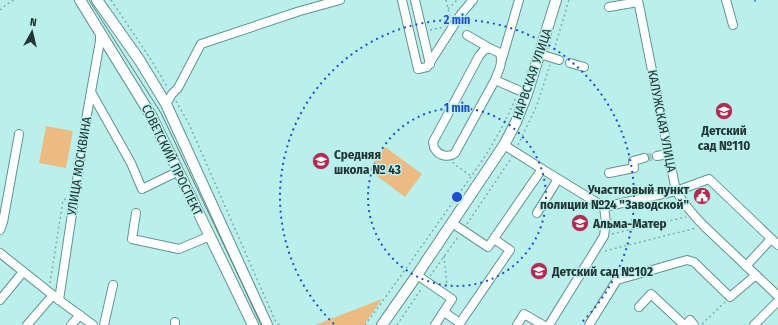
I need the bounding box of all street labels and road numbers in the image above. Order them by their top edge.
street label: НАРВСКАЯ УЛИЦА [509,26,555,122]
street label: КАЛУЖСКАЯ УЛИЦА [645,69,679,174]
street label: СОВЕТСКИЙ ПРОСПЕКТ [139,102,205,218]
street label: УЛИЦА МОСКВИНА [64,115,94,217]

